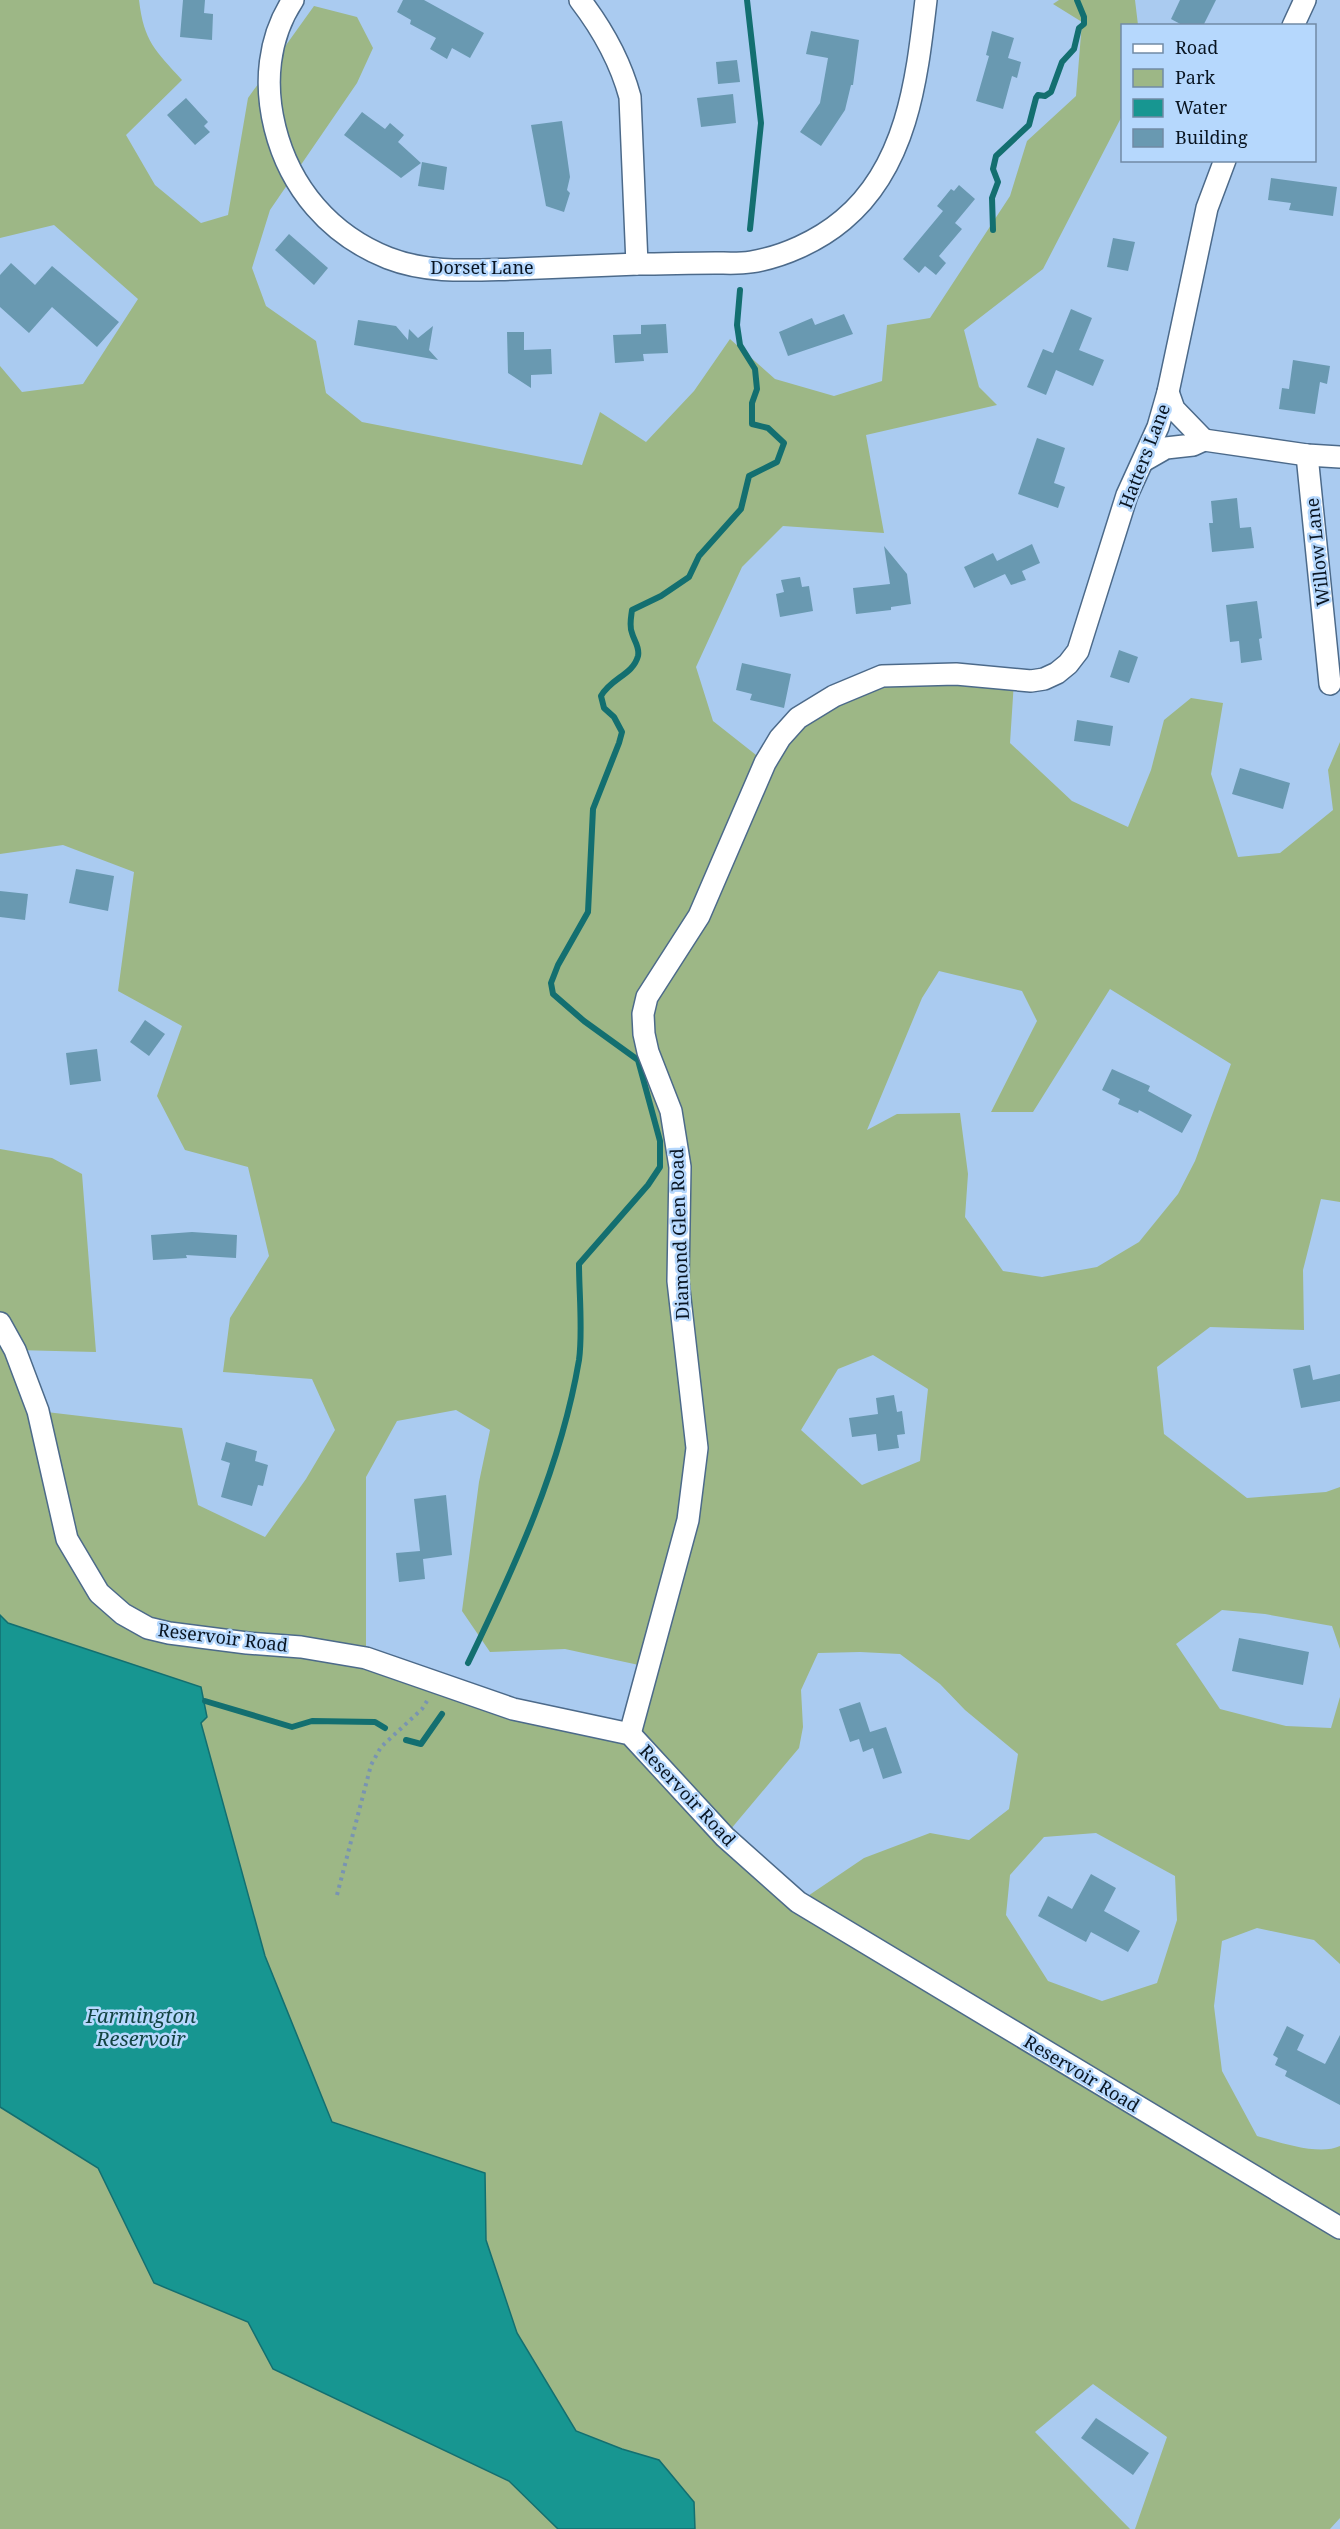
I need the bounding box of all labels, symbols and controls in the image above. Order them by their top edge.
legend [1121,24,1316,162]
text: Road [1175,35,1218,59]
text: Park [1175,65,1215,89]
text: Water [1175,95,1228,119]
text: Building [1175,125,1248,149]
street label: Dorset Lane [430,255,534,279]
street label: Hatters Lane [1113,400,1175,512]
street label: Willow Lane [1299,497,1335,607]
street label: Diamond Glen Road [664,1148,694,1320]
street label: Reservoir Road [157,1617,289,1657]
street label: Reservoir Road [635,1739,741,1851]
water label: Farmington Reservoir [85,2002,196,2052]
street label: Reservoir Road [1020,2029,1144,2117]

